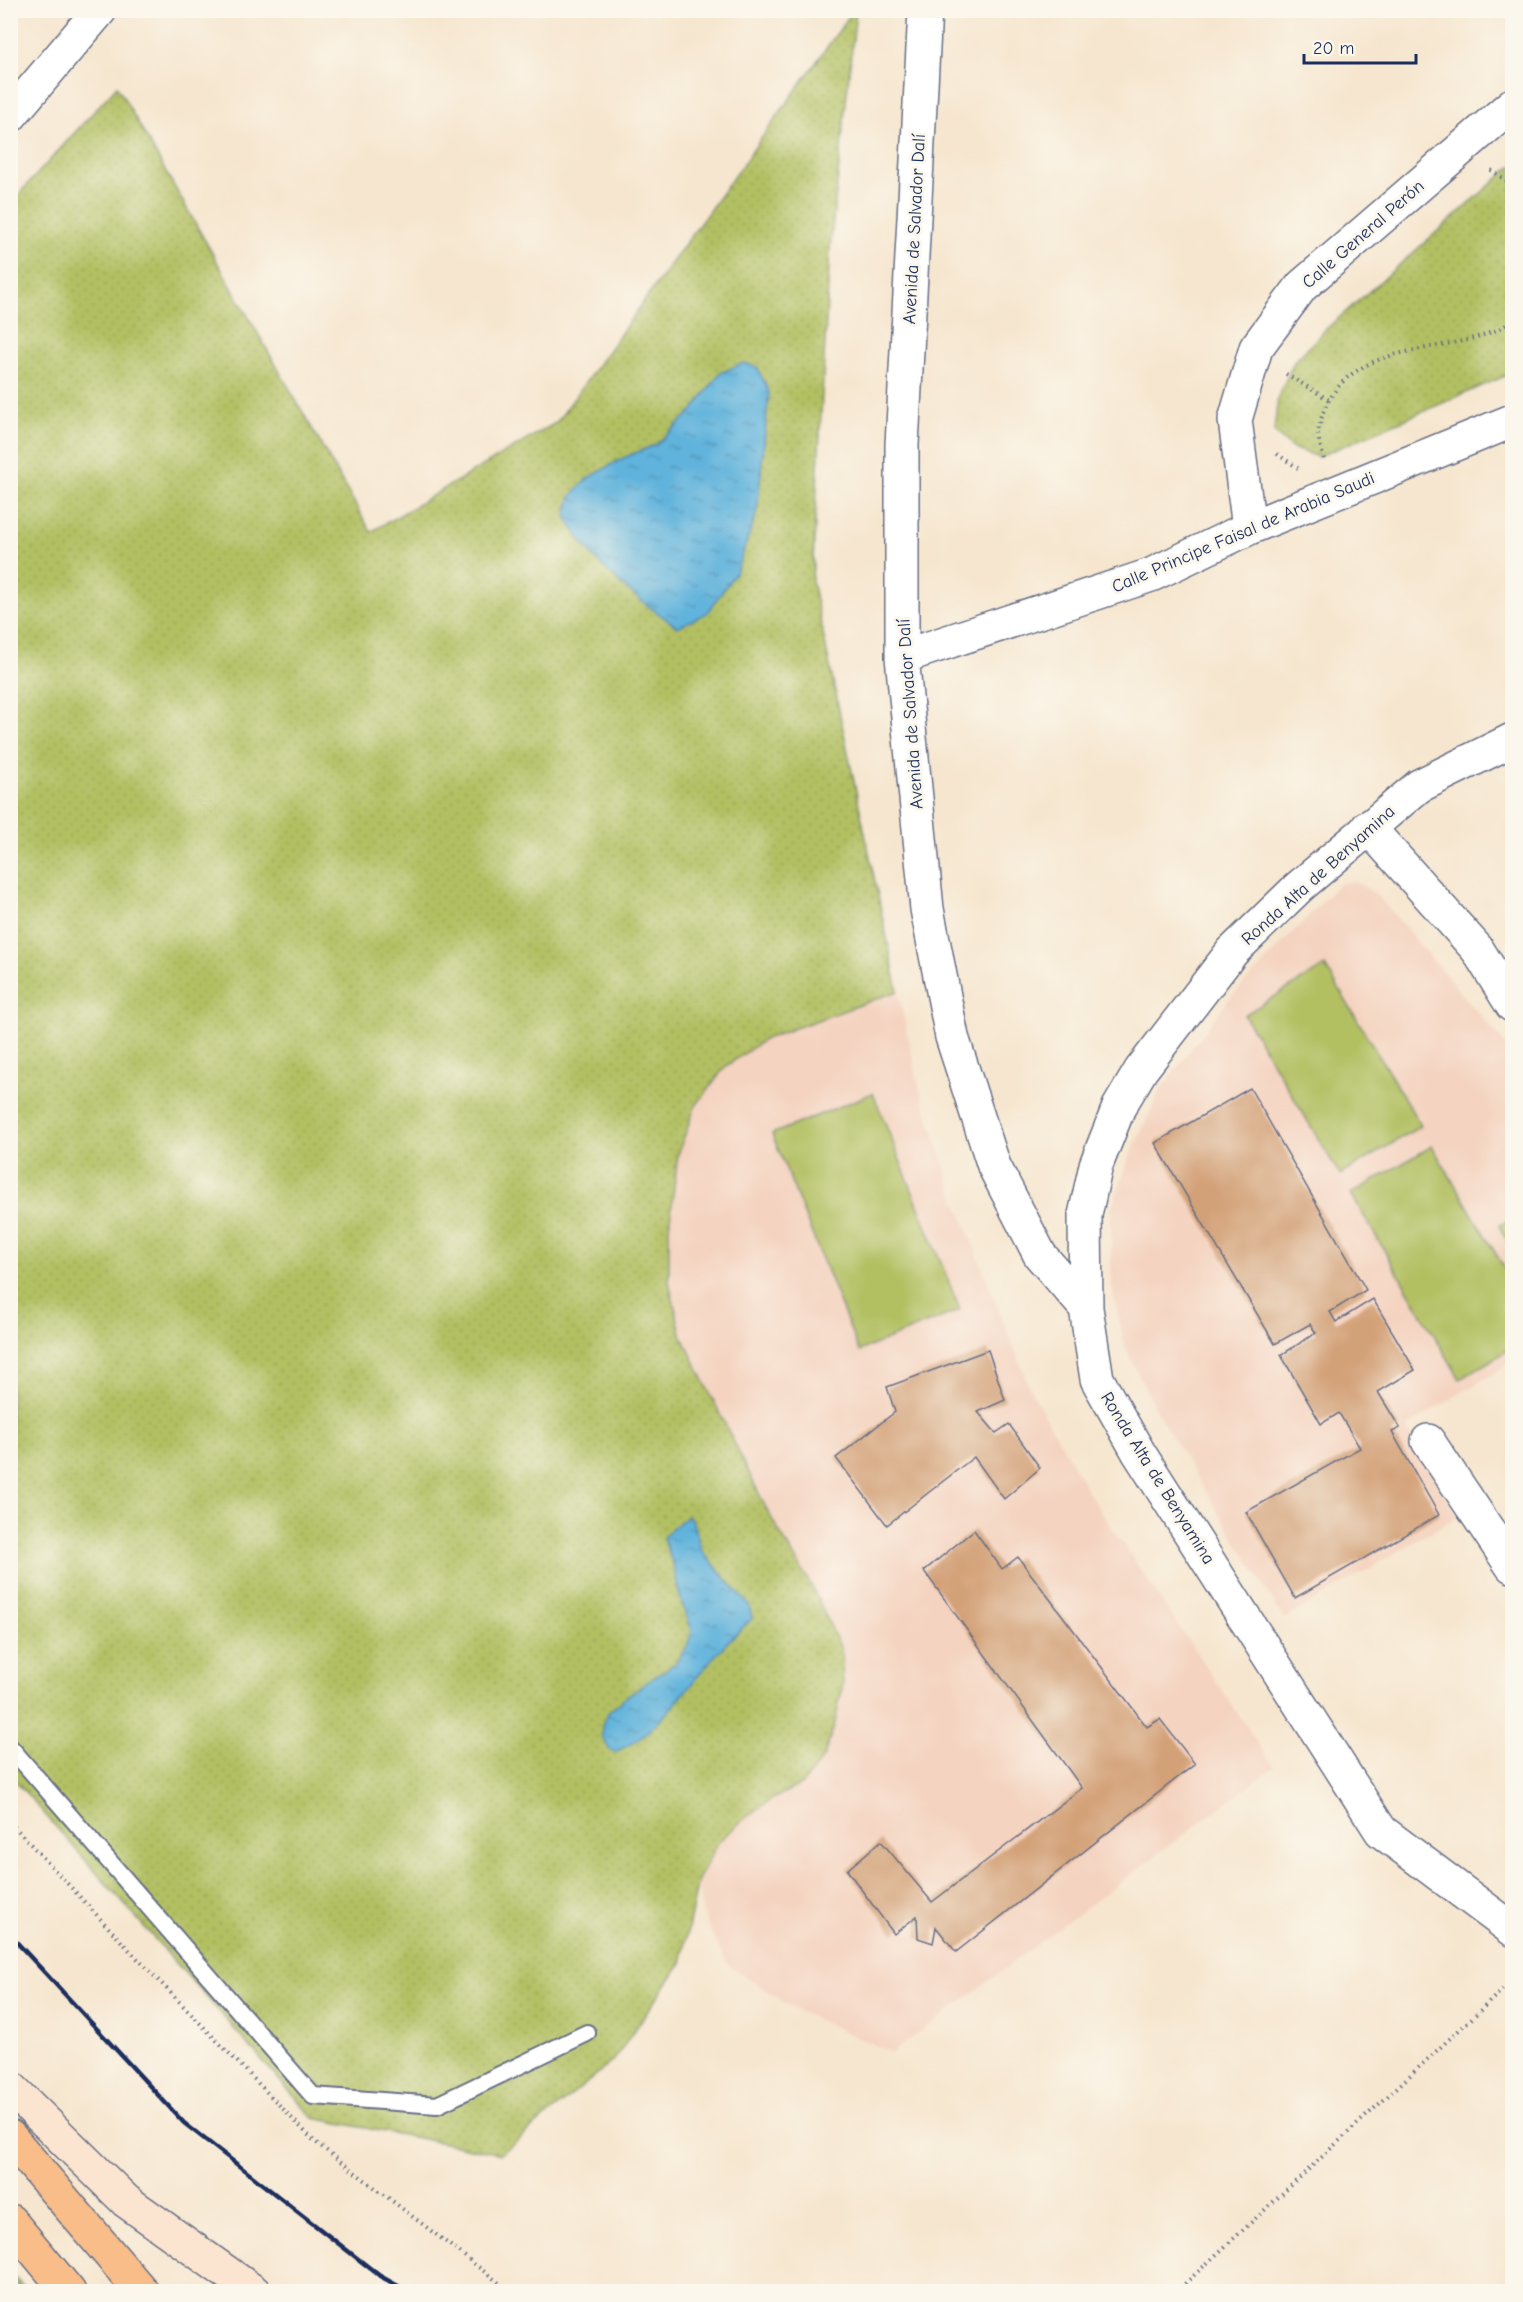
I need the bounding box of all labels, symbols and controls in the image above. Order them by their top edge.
scale bar [1304,27,1416,65]
text: 20 m [1313,38,1354,59]
street label: Avenida de Salvador Dalí [899,132,930,325]
street label: Calle General Perón [1298,176,1429,293]
street label: Calle Principe Faisal de Arabia Saudi [1109,467,1378,598]
street label: Avenida de Salvador Dalí [893,617,928,810]
street label: Ronda Alta de Benyamina [1237,801,1399,950]
street label: Ronda Alta de Benyamina [1096,1388,1219,1568]

